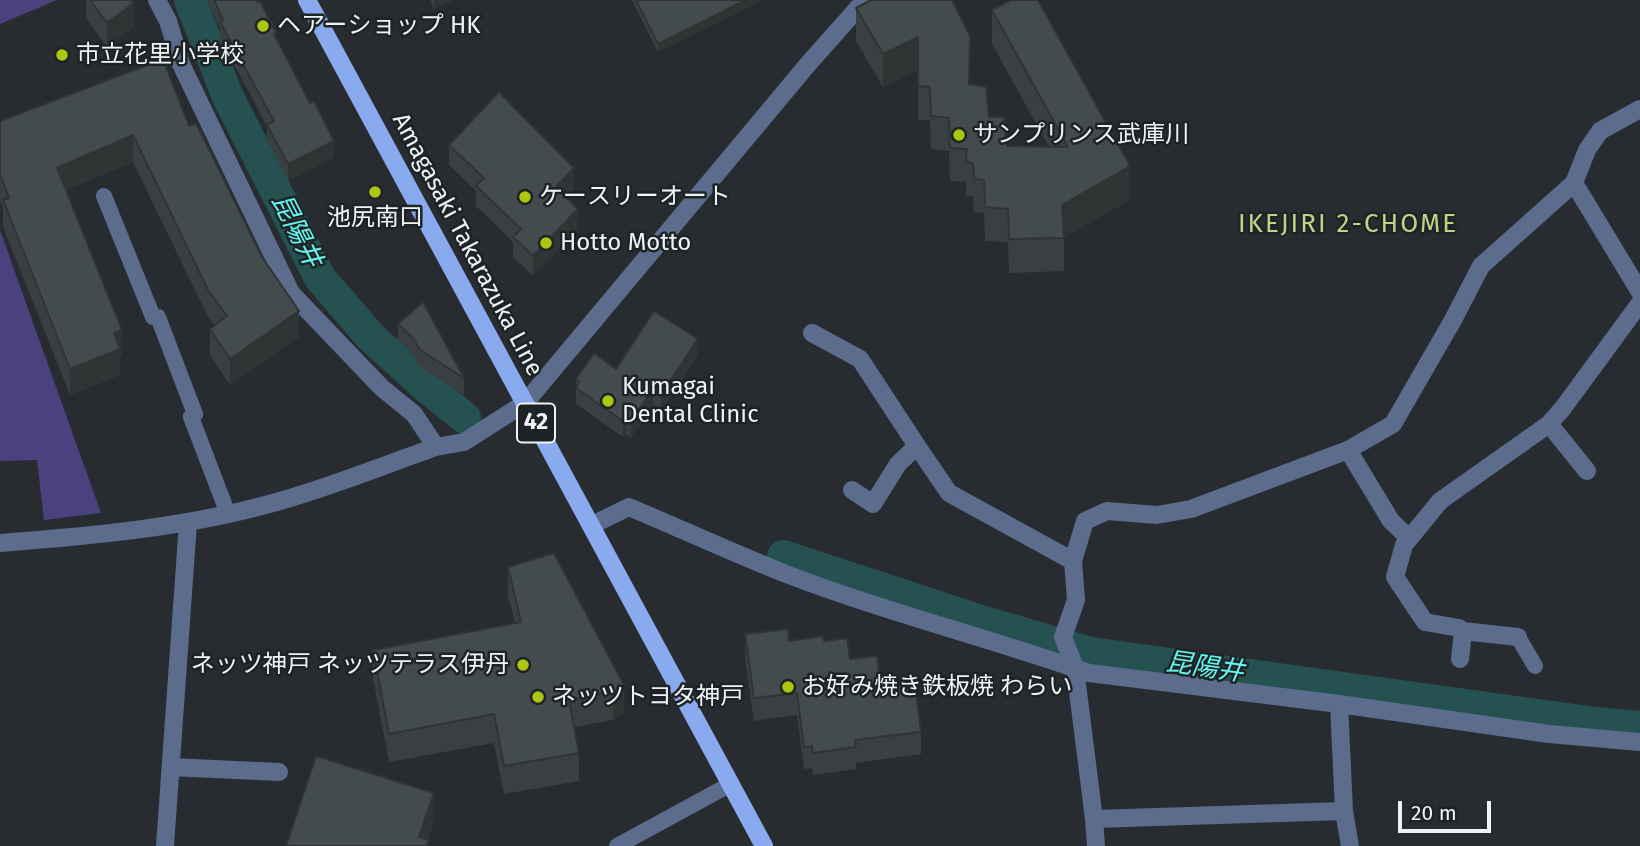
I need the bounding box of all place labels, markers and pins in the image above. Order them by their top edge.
place label: ヘアーショップ HK [277,12,480,40]
marker: ヘアーショップ HK [255,18,271,34]
place label: 市立花里小学校 [76,41,244,69]
marker: 市立花里小学校 [54,47,70,63]
place label: サンプリンス武庫川 [973,121,1189,149]
marker: サンプリンス武庫川 [951,127,967,143]
place label: ケースリーオート [539,183,731,211]
marker: 池尻南口 [367,184,383,200]
marker: ケースリーオート [517,189,533,205]
place label: 池尻南口 [327,204,423,232]
place label: Hotto Motto [560,229,691,257]
marker: Hotto Motto [538,235,554,251]
place label: Kumagai Dental Clinic [622,373,759,429]
marker: Kumagai Dental Clinic [600,393,616,409]
place label: ネッツ神戸 ネッツテラス伊丹 [191,651,509,679]
marker: ネッツ神戸 ネッツテラス伊丹 [515,657,531,673]
place label: お好み焼き鉄板焼 わらい [802,673,1072,701]
marker: お好み焼き鉄板焼 わらい [780,679,796,695]
place label: ネッツトヨタ神戸 [552,683,744,711]
marker: ネッツトヨタ神戸 [530,689,546,705]

